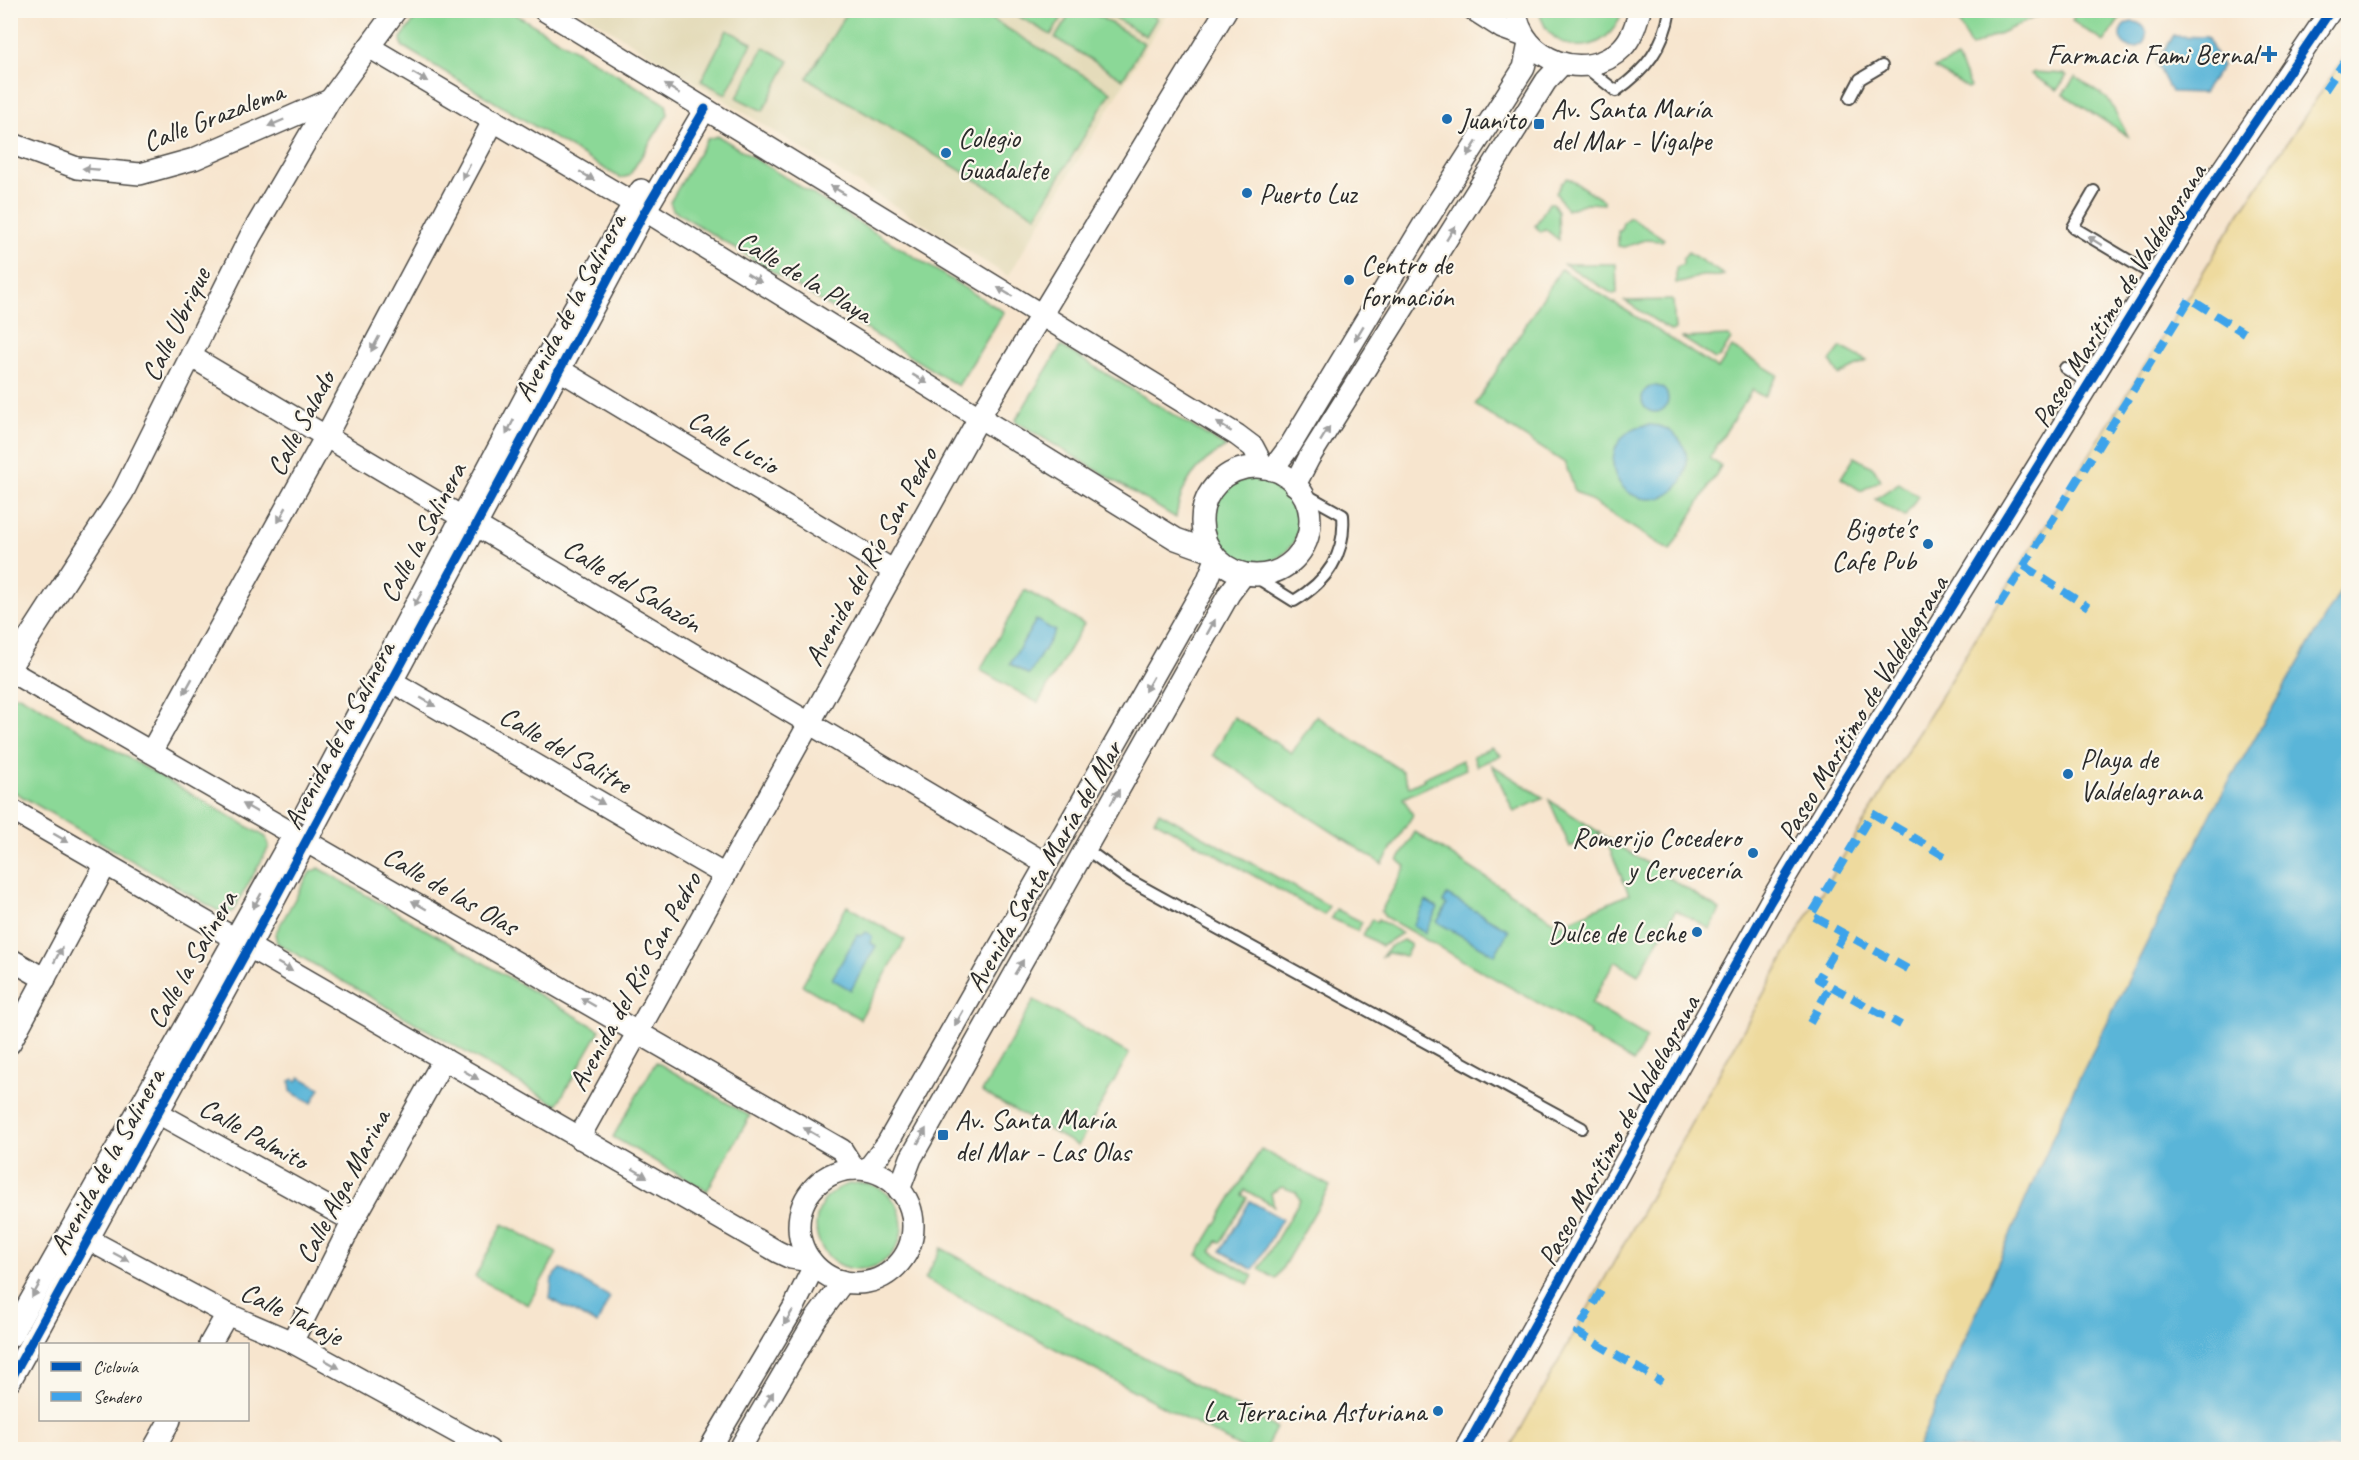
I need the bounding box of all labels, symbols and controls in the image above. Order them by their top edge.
place label: Farmacia Fami Bernal [2047,37,2262,72]
marker: Farmacia Fami Bernal [2262,47,2276,61]
one-way arrow [412,71,428,82]
street label: Calle Grazalema [138,73,291,159]
one-way arrow [664,83,680,94]
place label: Av. Santa María del Mar - Vigalpe [1551,91,1713,158]
place label: Juanito [1457,102,1528,137]
marker: Juanito [1440,112,1454,126]
marker: Av. Santa María del Mar - Vigalpe [1532,117,1546,131]
one-way arrow [267,119,285,128]
place label: Colegio Guadalete [958,120,1050,187]
one-way arrow [1467,141,1478,157]
marker: Colegio Guadalete [939,146,953,160]
street label: Paseo Marítimo de Valdelagrana [2023,156,2215,434]
one-way arrow [461,163,471,180]
one-way arrow [81,165,100,174]
one-way arrow [579,171,596,181]
place label: Puerto Luz [1259,176,1359,211]
one-way arrow [830,185,846,196]
marker: Puerto Luz [1240,186,1254,200]
street label: Avenida de la Salinera [505,205,635,407]
street label: Calle de la Playa [731,222,881,332]
one-way arrow [1445,225,1456,242]
one-way arrow [2087,235,2104,246]
place label: Centro de formación [1361,247,1455,314]
street label: Calle Ubrique [133,260,219,387]
one-way arrow [746,272,762,283]
marker: Centro de formación [1342,273,1356,287]
one-way arrow [997,286,1013,297]
one-way arrow [1353,325,1364,341]
one-way arrow [370,336,380,353]
street label: Calle Salado [258,362,344,482]
one-way arrow [912,374,928,385]
street label: Calle Lucio [682,401,788,483]
one-way arrow [506,419,515,436]
one-way arrow [1216,422,1232,433]
one-way arrow [1319,426,1330,442]
street label: Avenida del Río San Pedro [796,439,946,672]
street label: Calle la Salinera [371,455,475,608]
one-way arrow [277,507,287,524]
place label: Bigote's Cafe Pub [1832,511,1918,578]
street label: Calle del Salazón [557,530,709,641]
marker: Bigote's Cafe Pub [1921,537,1935,551]
street label: Paseo Marítimo de Valdelagrana [1769,567,1957,848]
one-way arrow [413,591,423,608]
one-way arrow [1206,619,1216,636]
street label: Avenida de la Salinera [274,633,404,835]
one-way arrow [1143,676,1154,692]
one-way arrow [183,678,193,695]
one-way arrow [420,697,437,707]
street label: Calle del Salitre [494,698,640,802]
street label: Avenida Santa María del Mar [957,733,1131,998]
place label: Playa de Valdelagrana [2080,741,2203,808]
marker: Playa de Valdelagrana [2061,767,2075,781]
one-way arrow [1110,789,1120,806]
one-way arrow [589,795,606,805]
one-way arrow [241,803,258,813]
place label: Romerijo Cocedero y Cervecería [1572,820,1744,887]
one-way arrow [53,833,70,843]
street label: Calle de las Olas [377,838,527,944]
marker: Romerijo Cocedero y Cervecería [1746,846,1760,860]
street label: Avenida del Río San Pedro [560,864,710,1097]
street label: Calle la Salinera [138,883,246,1034]
one-way arrow [252,893,262,910]
one-way arrow [410,900,427,910]
place label: Dulce de Leche [1548,915,1687,950]
marker: Dulce de Leche [1690,925,1704,939]
one-way arrow [53,946,63,963]
one-way arrow [1013,959,1024,975]
one-way arrow [276,962,293,972]
street label: Paseo Marítimo de Valdelagrana [1529,987,1708,1272]
one-way arrow [580,997,596,1008]
one-way arrow [954,1009,964,1026]
street label: Avenida de la Salinera [41,1060,173,1260]
one-way arrow [463,1070,480,1080]
street label: Calle Palmito [193,1089,317,1179]
street label: Calle Alga Marina [287,1101,399,1269]
place label: Av. Santa María del Mar - Las Olas [955,1102,1133,1169]
one-way arrow [803,1127,819,1138]
one-way arrow [917,1128,928,1144]
marker: Av. Santa María del Mar - Las Olas [936,1128,950,1142]
one-way arrow [632,1168,649,1178]
one-way arrow [113,1252,130,1262]
street label: Calle Taraje [235,1274,350,1354]
one-way arrow [31,1281,41,1298]
one-way arrow [782,1310,793,1326]
legend [39,1343,249,1421]
text: Ciclovía [93,1356,139,1378]
one-way arrow [324,1359,341,1369]
text: Sendero [93,1386,143,1408]
one-way arrow [763,1391,774,1407]
place label: La Terracina Asturiana [1203,1394,1429,1429]
marker: La Terracina Asturiana [1431,1404,1445,1418]

